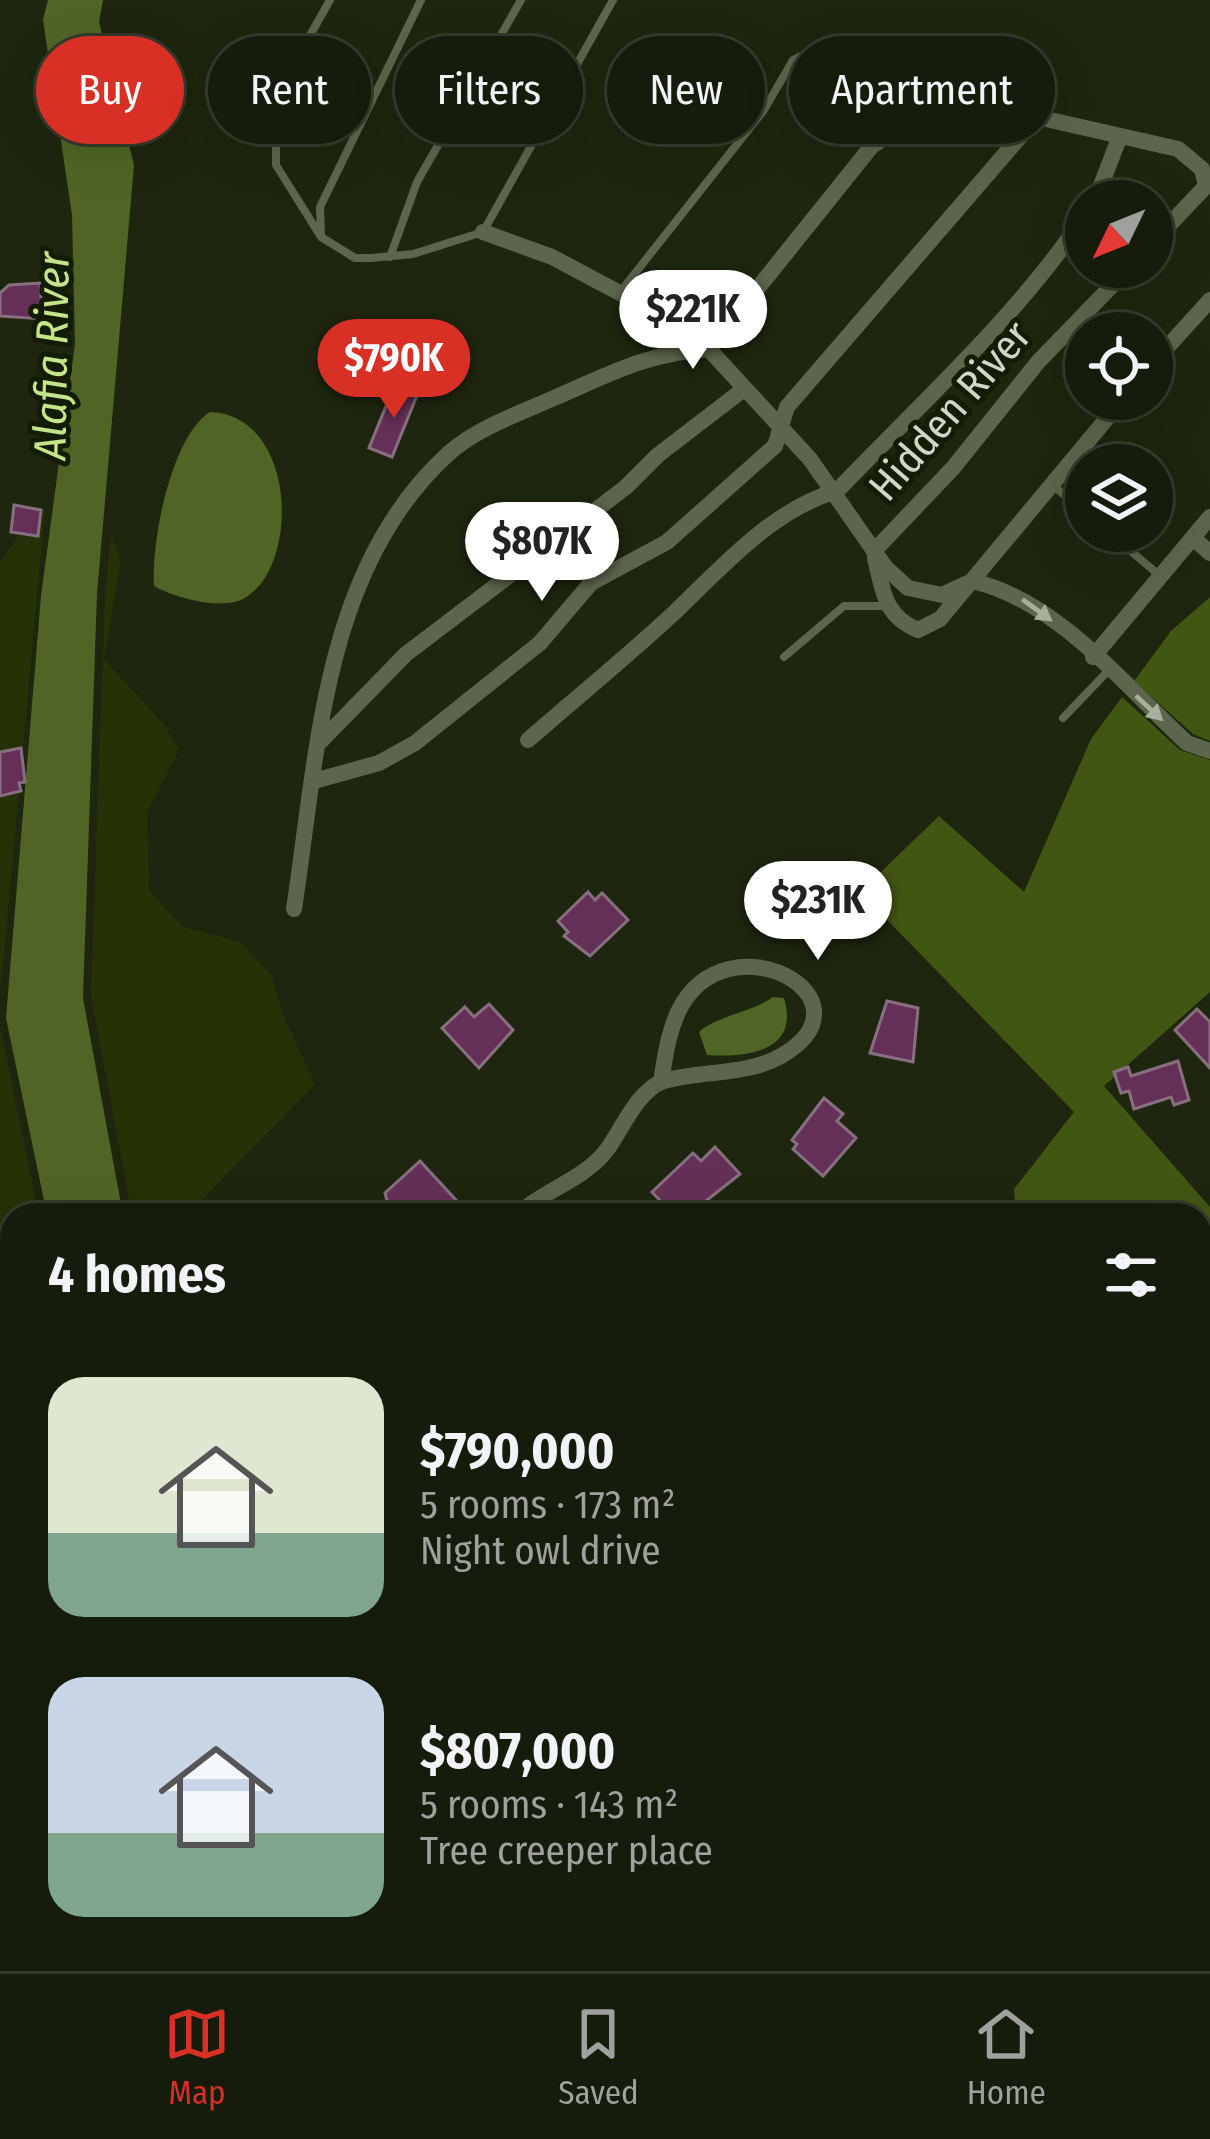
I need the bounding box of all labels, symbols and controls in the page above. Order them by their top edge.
chip: Buy [36,36,184,144]
chip: Rent [208,36,371,144]
chip: Filters [395,36,583,144]
chip: New [607,36,765,144]
chip: Apartment [789,36,1055,144]
north arrow [1065,180,1173,288]
map controls [1065,180,1173,552]
water label: Alafia River [23,250,81,463]
pin: $221K [609,270,777,372]
text: $221K [646,286,740,332]
street label: Hidden River [859,311,1042,511]
button: locate [1065,312,1173,420]
pin: $790K [310,319,478,421]
text: $790K [344,335,444,381]
button: layers [1065,444,1173,552]
pin: $807K [458,502,626,604]
text: $807K [492,518,592,564]
one-way arrow [1021,598,1053,622]
one-way arrow [1134,694,1163,721]
pin: $231K [734,861,902,963]
text: $231K [771,877,865,923]
icon: filters [1098,1242,1164,1308]
text: 4 homes [48,1244,226,1306]
text: $790,000 [420,1420,615,1482]
icon: home [144,1425,288,1569]
text: 5 rooms · 173 m² [420,1482,675,1528]
text: Night owl drive [420,1528,661,1574]
text: $807,000 [420,1720,615,1782]
icon: home [144,1725,288,1869]
text: 5 rooms · 143 m² [420,1782,678,1828]
text: Tree creeper place [420,1828,713,1874]
tab: Map [164,2001,230,2113]
tab: Saved [558,2001,639,2113]
tab: Home [967,2001,1046,2113]

